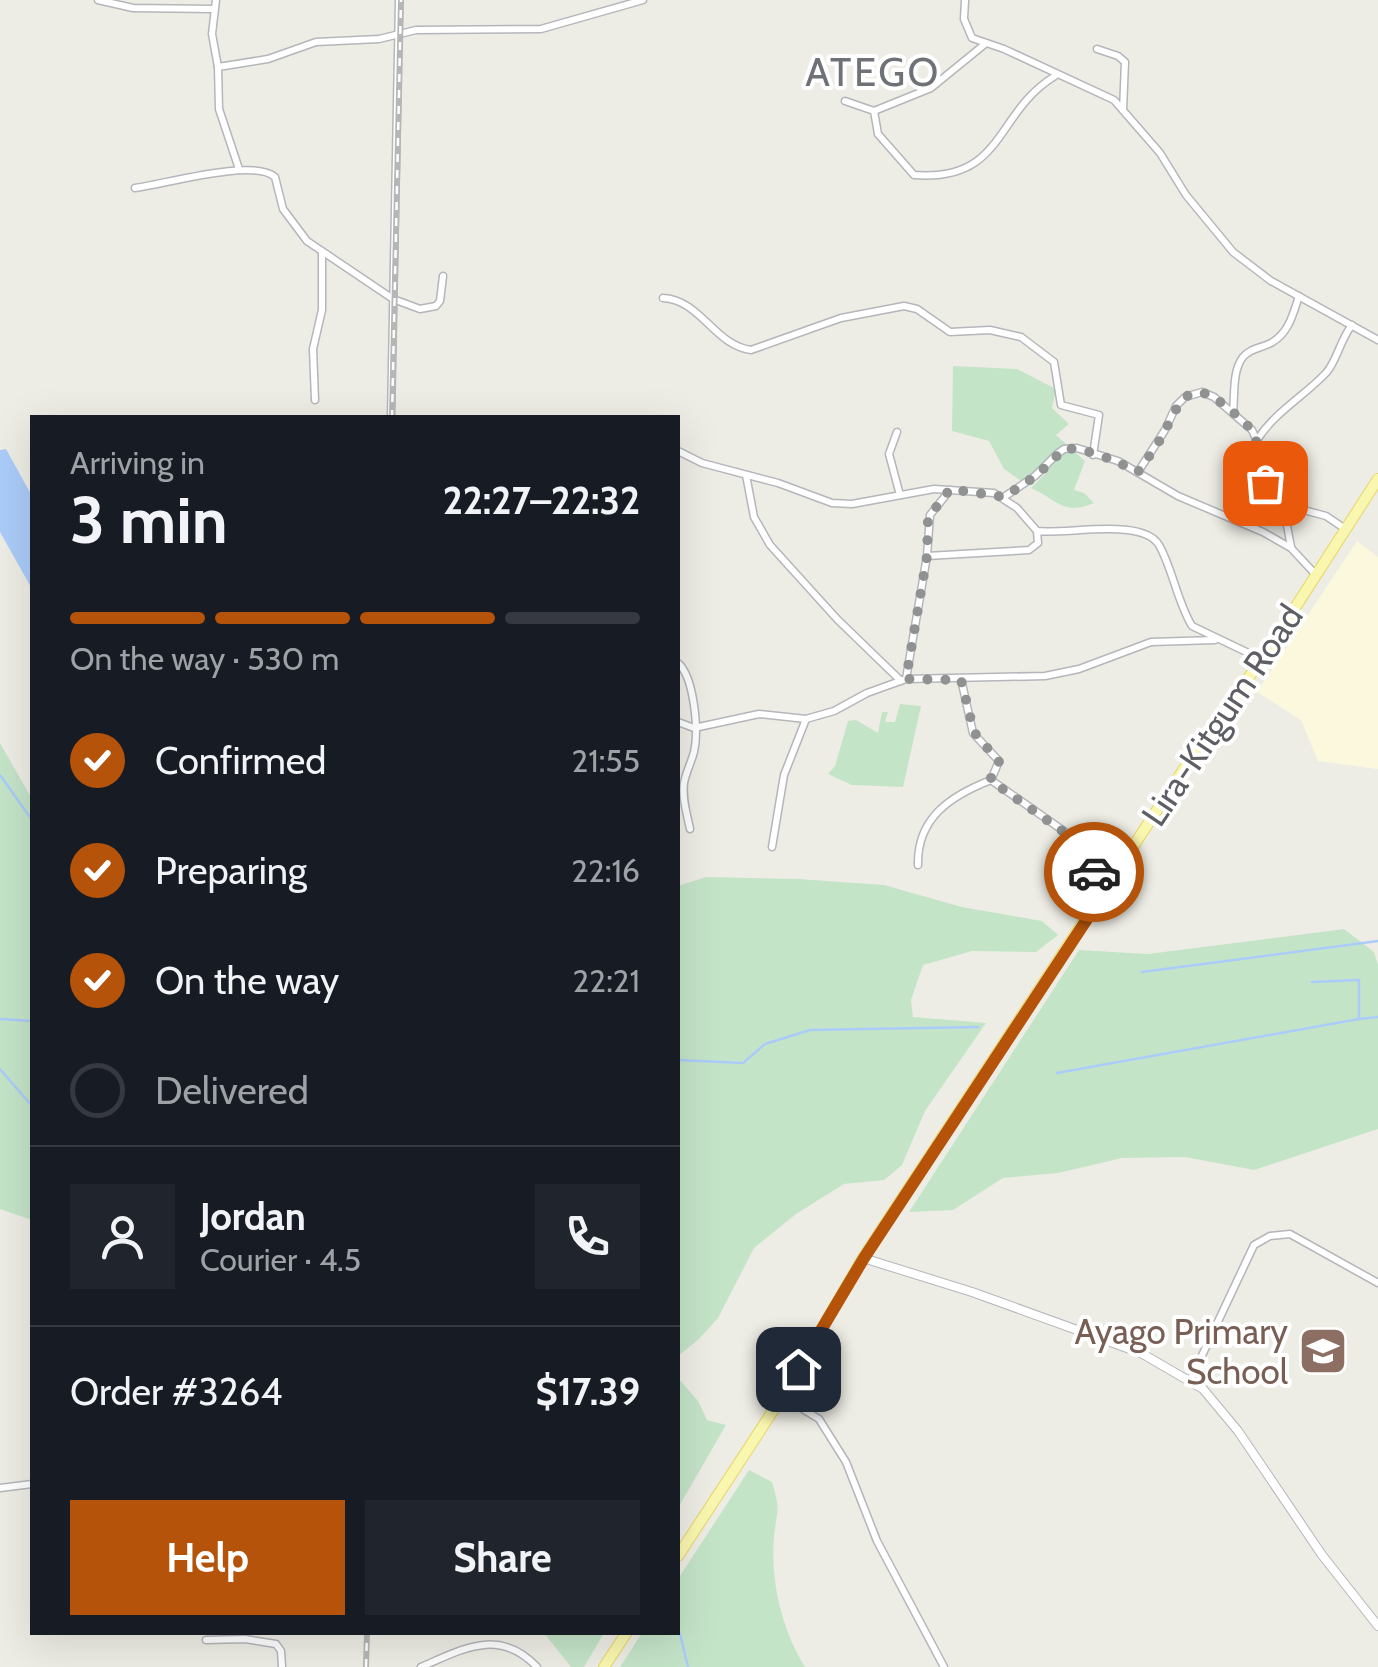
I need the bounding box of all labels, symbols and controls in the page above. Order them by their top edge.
district label: ATEGO [805,47,941,96]
pin [1223,441,1308,526]
text: Arriving in [70,443,205,482]
icon: bag [1238,456,1293,511]
text: 22:27–22:32 [443,477,640,524]
text: 3 min [70,480,228,559]
street label: Lira-Kitgum Road [1132,596,1312,834]
text: On the way · 530 m [70,639,339,678]
icon: check [70,733,125,788]
text: Confirmed [155,737,326,784]
text: 21:55 [572,741,640,780]
courier [1044,822,1144,922]
icon: check [70,843,125,898]
icon: car [1067,845,1122,900]
text: Preparing [155,847,307,894]
text: 22:16 [571,851,640,890]
icon: check [70,953,125,1008]
text: On the way [155,957,339,1004]
text: 22:21 [573,961,640,1000]
text: Delivered [155,1067,309,1114]
button: person [70,1184,175,1289]
button: phone [535,1184,640,1289]
text: Jordan [200,1193,306,1240]
text: Courier · 4.5 [200,1240,361,1279]
place label: Ayago Primary School [1075,1310,1289,1393]
school or university icon: Ayago Primary School [1297,1325,1349,1377]
pin [756,1327,841,1412]
icon: home [771,1342,826,1397]
text: Order #3264 [70,1368,282,1415]
text: $17.39 [536,1368,640,1415]
button: Help [70,1500,345,1615]
button: Share [365,1500,640,1615]

